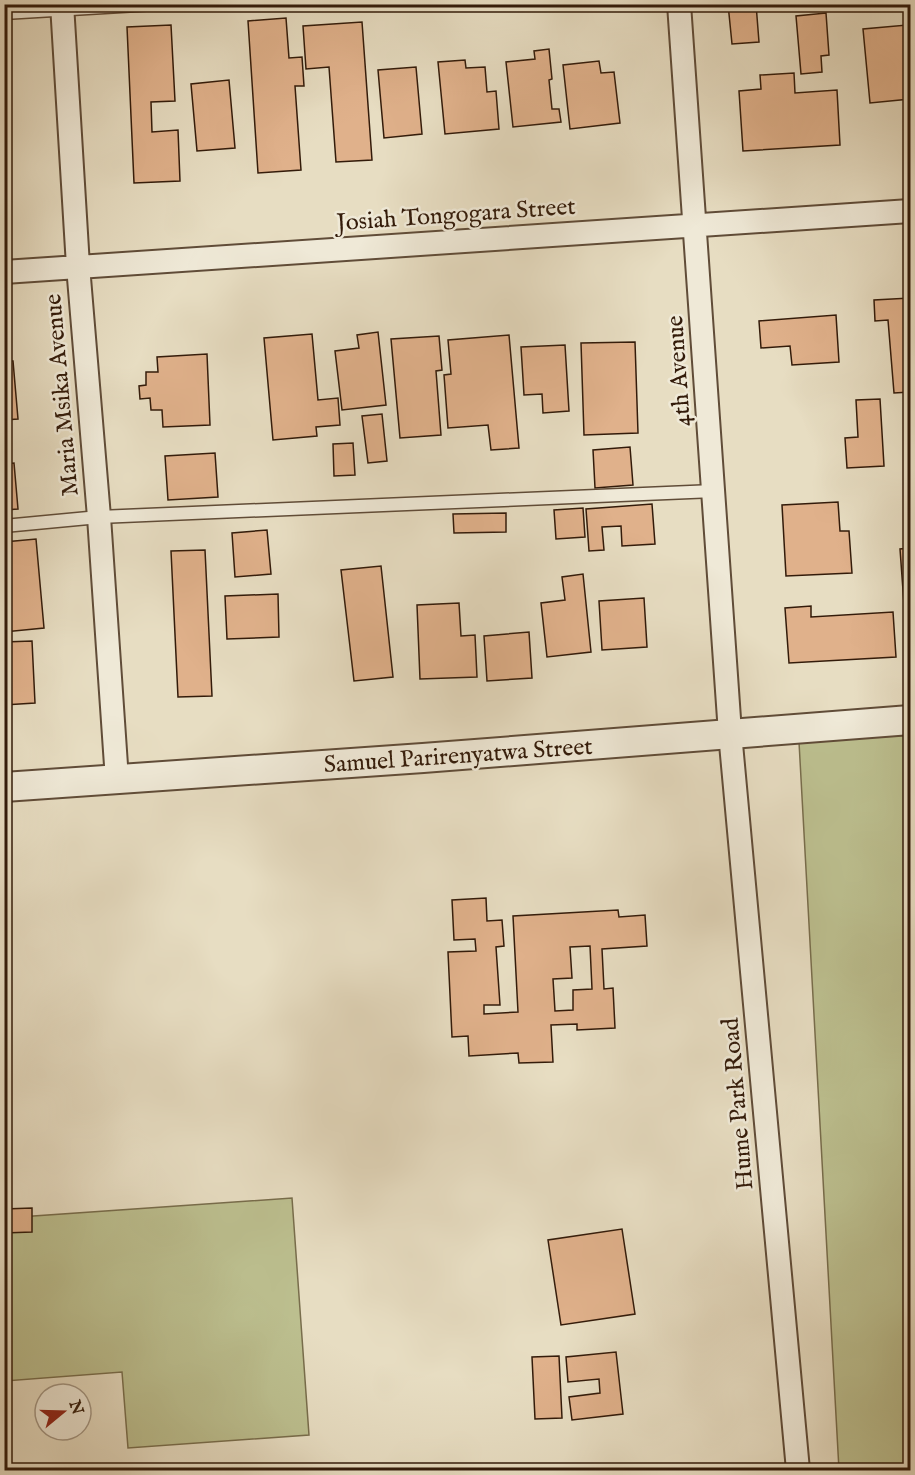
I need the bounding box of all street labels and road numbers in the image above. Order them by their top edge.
street label: Josiah Tongogara Street [333,192,577,240]
street label: Maria Msika Avenue [38,292,87,497]
street label: 4th Avenue [660,314,699,428]
street label: Samuel Parirenyatwa Street [323,732,594,781]
street label: Hume Park Road [716,1016,761,1191]

